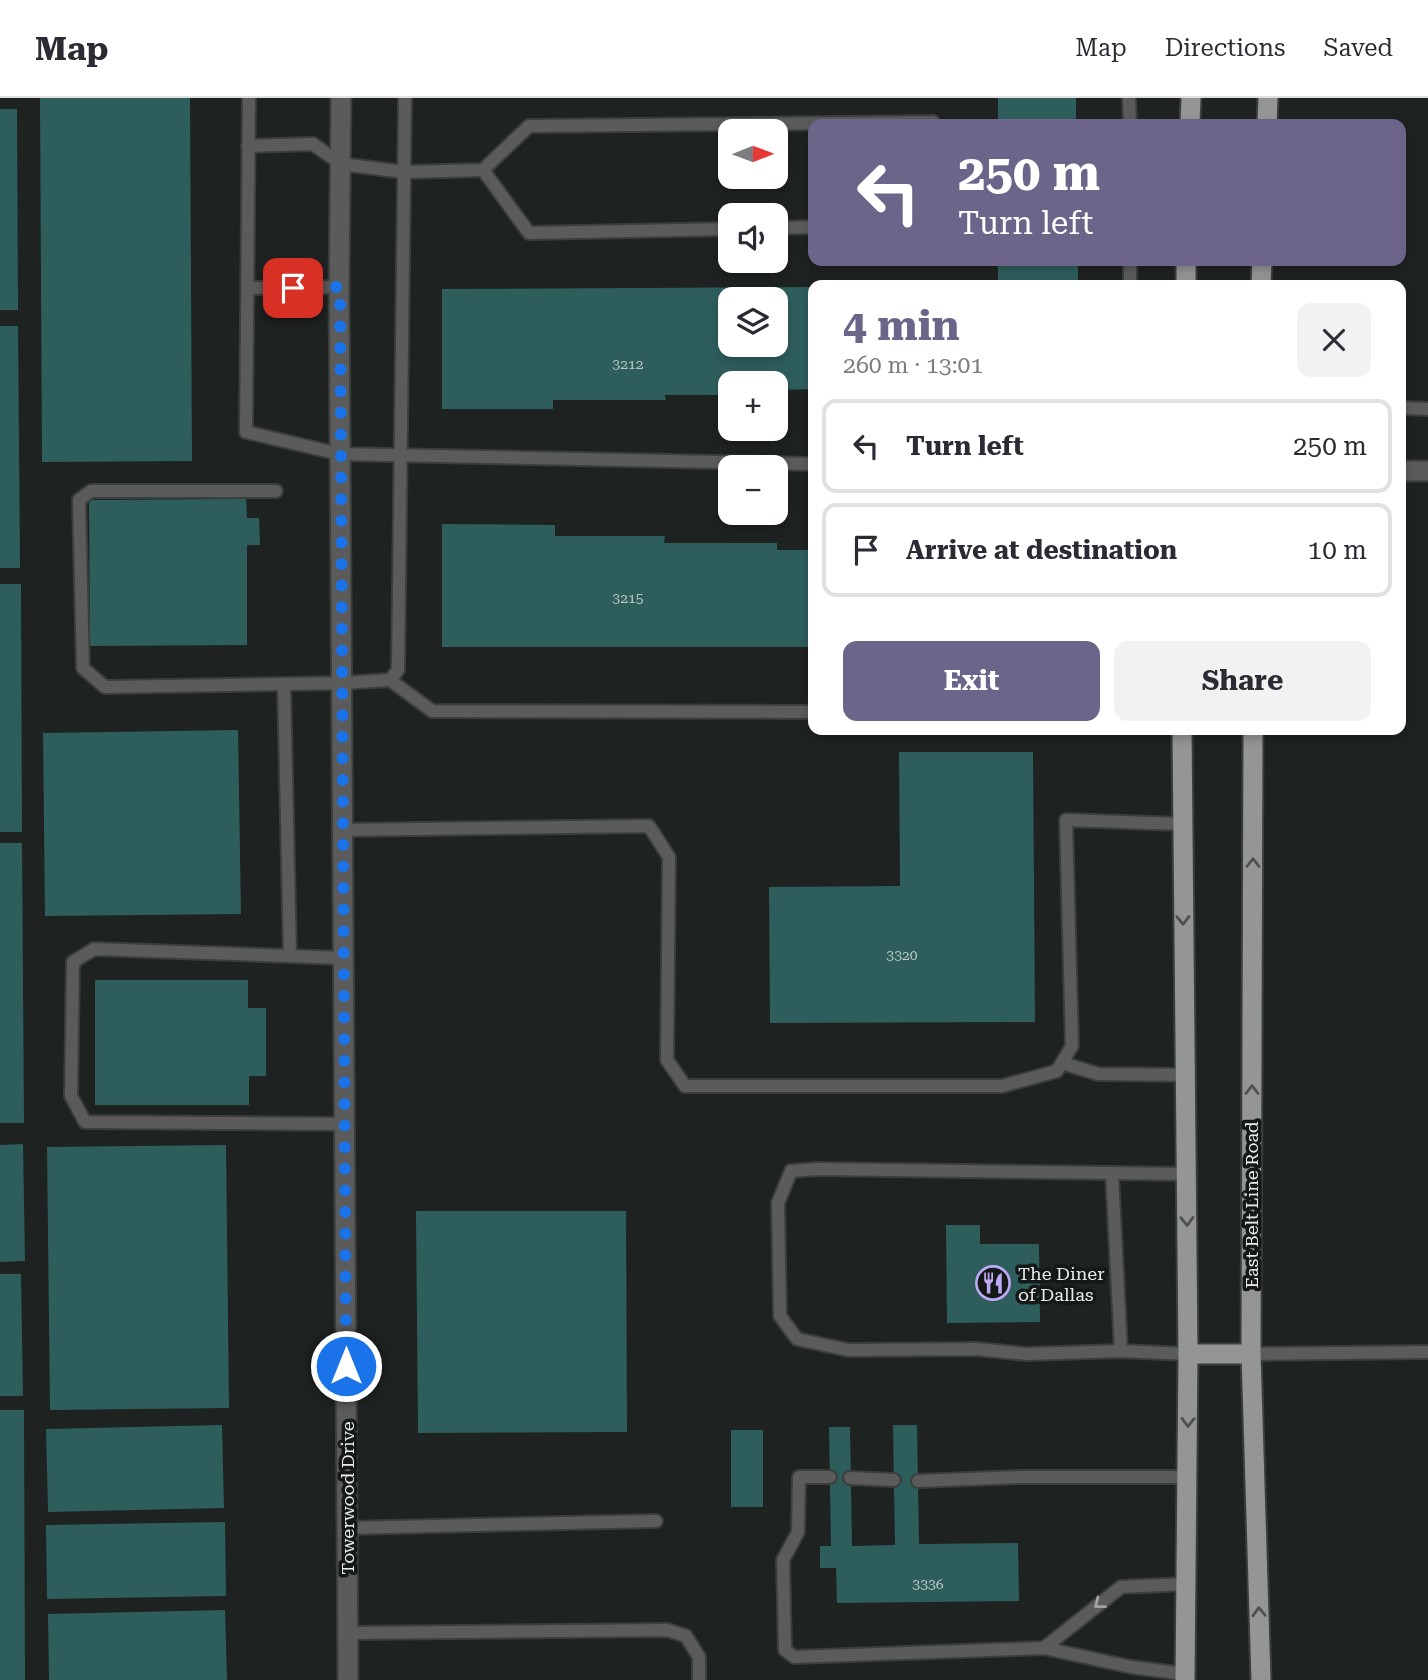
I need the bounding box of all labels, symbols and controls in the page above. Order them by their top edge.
text: Map [35,29,109,68]
text: Map [1075,34,1127,62]
text: Directions [1165,34,1285,62]
text: Saved [1323,34,1393,62]
north arrow [718,119,788,189]
map controls [718,119,788,525]
text: 250 m [958,145,1100,202]
icon: left [843,147,934,238]
button: sound [718,203,788,273]
text: Turn left [958,204,1093,242]
pin [263,258,323,318]
icon: arrive [274,269,312,307]
button: layers [718,287,788,357]
text: 4 min [843,301,960,350]
button: close [1297,303,1371,377]
text: 260 m · 13:01 [843,352,983,379]
house number: 3212 [612,356,644,372]
button: + [718,371,788,441]
icon: left [847,427,885,465]
text: Turn left [906,431,1024,461]
text: 250 m [1293,431,1367,461]
button: − [718,455,788,525]
icon: arrive [847,531,885,569]
text: Arrive at destination [906,535,1177,565]
text: 10 m [1308,535,1367,565]
house number: 3215 [612,590,644,606]
button: Exit [843,641,1100,721]
button: Share [1114,641,1371,721]
one-way arrow [1245,857,1261,867]
one-way arrow [1175,916,1191,926]
house number: 3320 [886,947,918,963]
one-way arrow [1244,1084,1260,1095]
street label: East Belt Line Road [1241,1121,1262,1289]
one-way arrow [1179,1217,1195,1227]
place label: The Diner of Dallas [1018,1263,1105,1305]
restaurant icon: The Diner of Dallas [974,1264,1012,1302]
position arrow [309,1329,383,1403]
one-way arrow [1180,1417,1195,1428]
street label: Towerwood Drive [337,1421,358,1575]
house number: 3336 [912,1576,944,1592]
one-way arrow [1095,1595,1107,1608]
one-way arrow [1252,1606,1267,1617]

